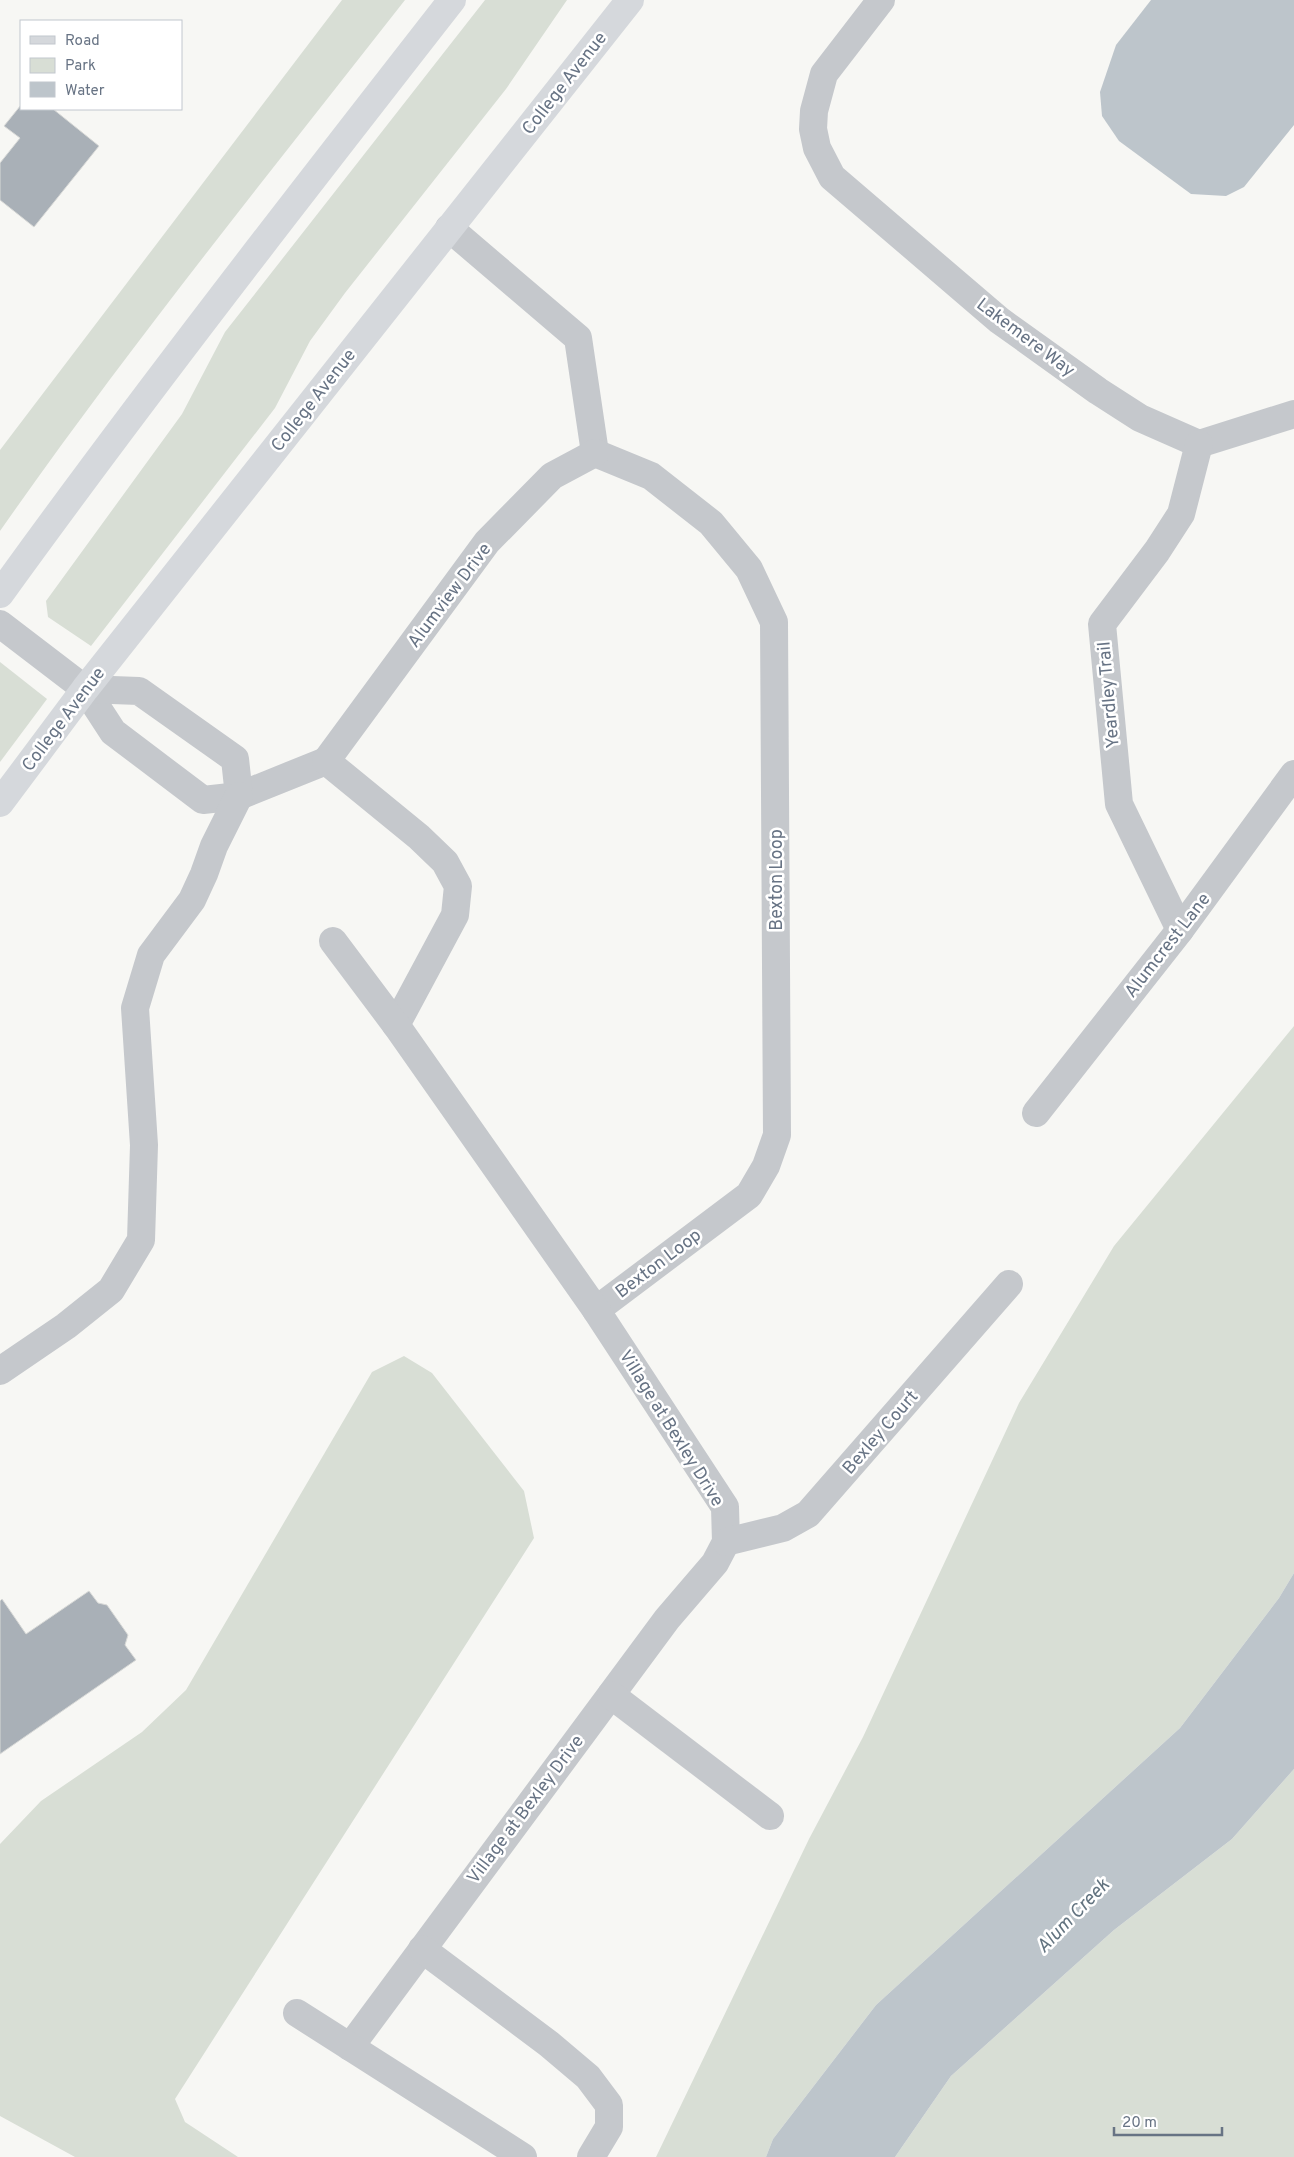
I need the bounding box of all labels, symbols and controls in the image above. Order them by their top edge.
legend [20,20,182,110]
street label: College Avenue [518,28,613,140]
text: Road [65,32,100,51]
text: Park [65,57,96,76]
text: Water [65,82,105,101]
street label: Lakemere Way [971,294,1079,383]
street label: College Avenue [267,345,362,457]
street label: Alumview Drive [403,539,497,653]
street label: Yeardley Trail [1093,640,1126,749]
street label: College Avenue [18,663,111,777]
street label: Bexton Loop [766,829,789,931]
street label: Alumcrest Lane [1120,889,1216,1003]
street label: Bexton Loop [611,1224,706,1304]
street label: Village at Bexley Drive [613,1346,728,1511]
street label: Bexley Court [838,1386,924,1480]
street label: Village at Bexley Drive [463,1731,590,1889]
water label: Alum Creek [1032,1873,1115,1959]
scale bar [1114,2104,1222,2136]
text: 20 m [1122,2114,1157,2133]

